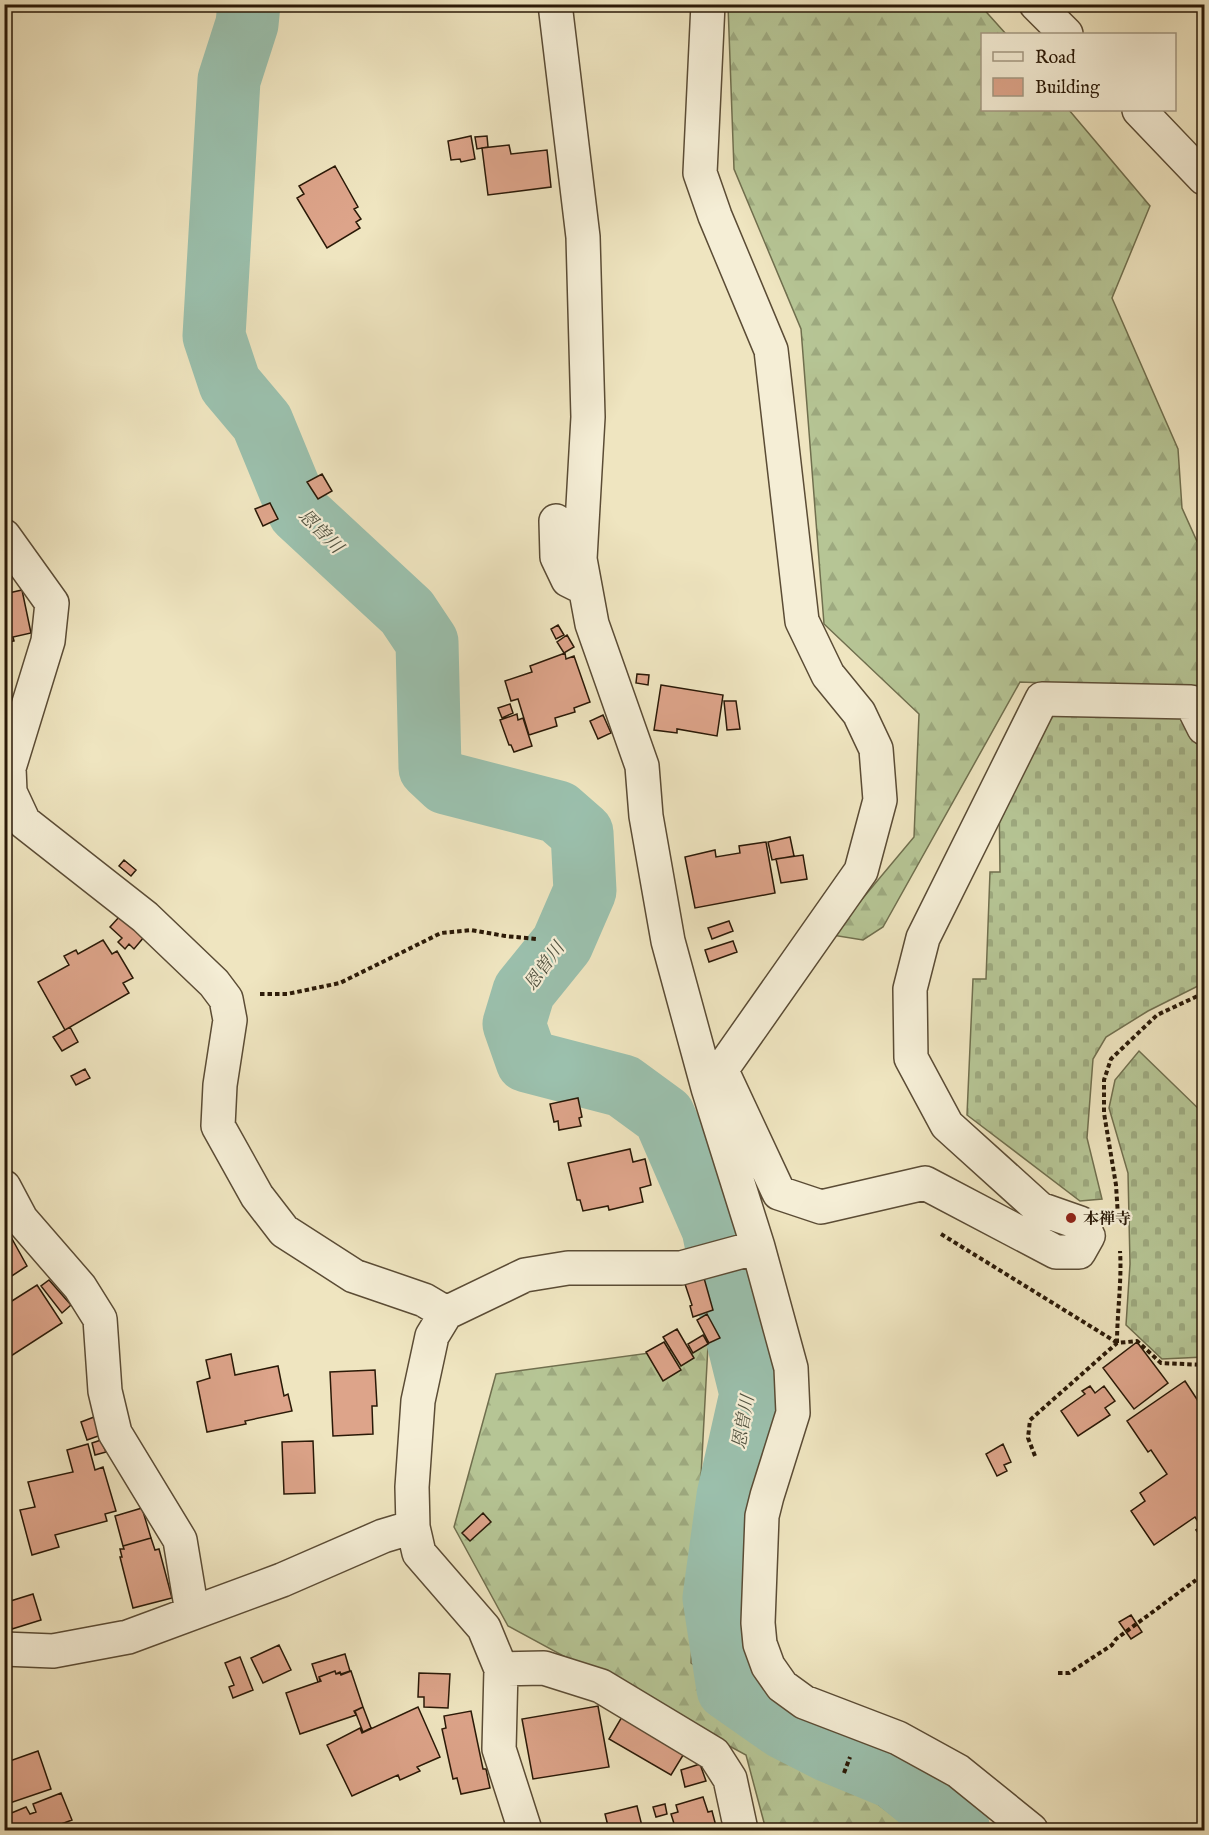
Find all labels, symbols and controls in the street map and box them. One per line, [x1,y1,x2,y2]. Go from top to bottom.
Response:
legend [981,33,1176,111]
text: Road [1035,47,1076,70]
text: Building [1035,77,1100,100]
water label: 恩曽川 [293,505,349,561]
water label: 恩曽川 [520,937,572,995]
place label: 本禅寺 [1083,1210,1131,1230]
marker: 本禅寺 [1064,1211,1078,1225]
water label: 恩曽川 [728,1392,761,1451]

